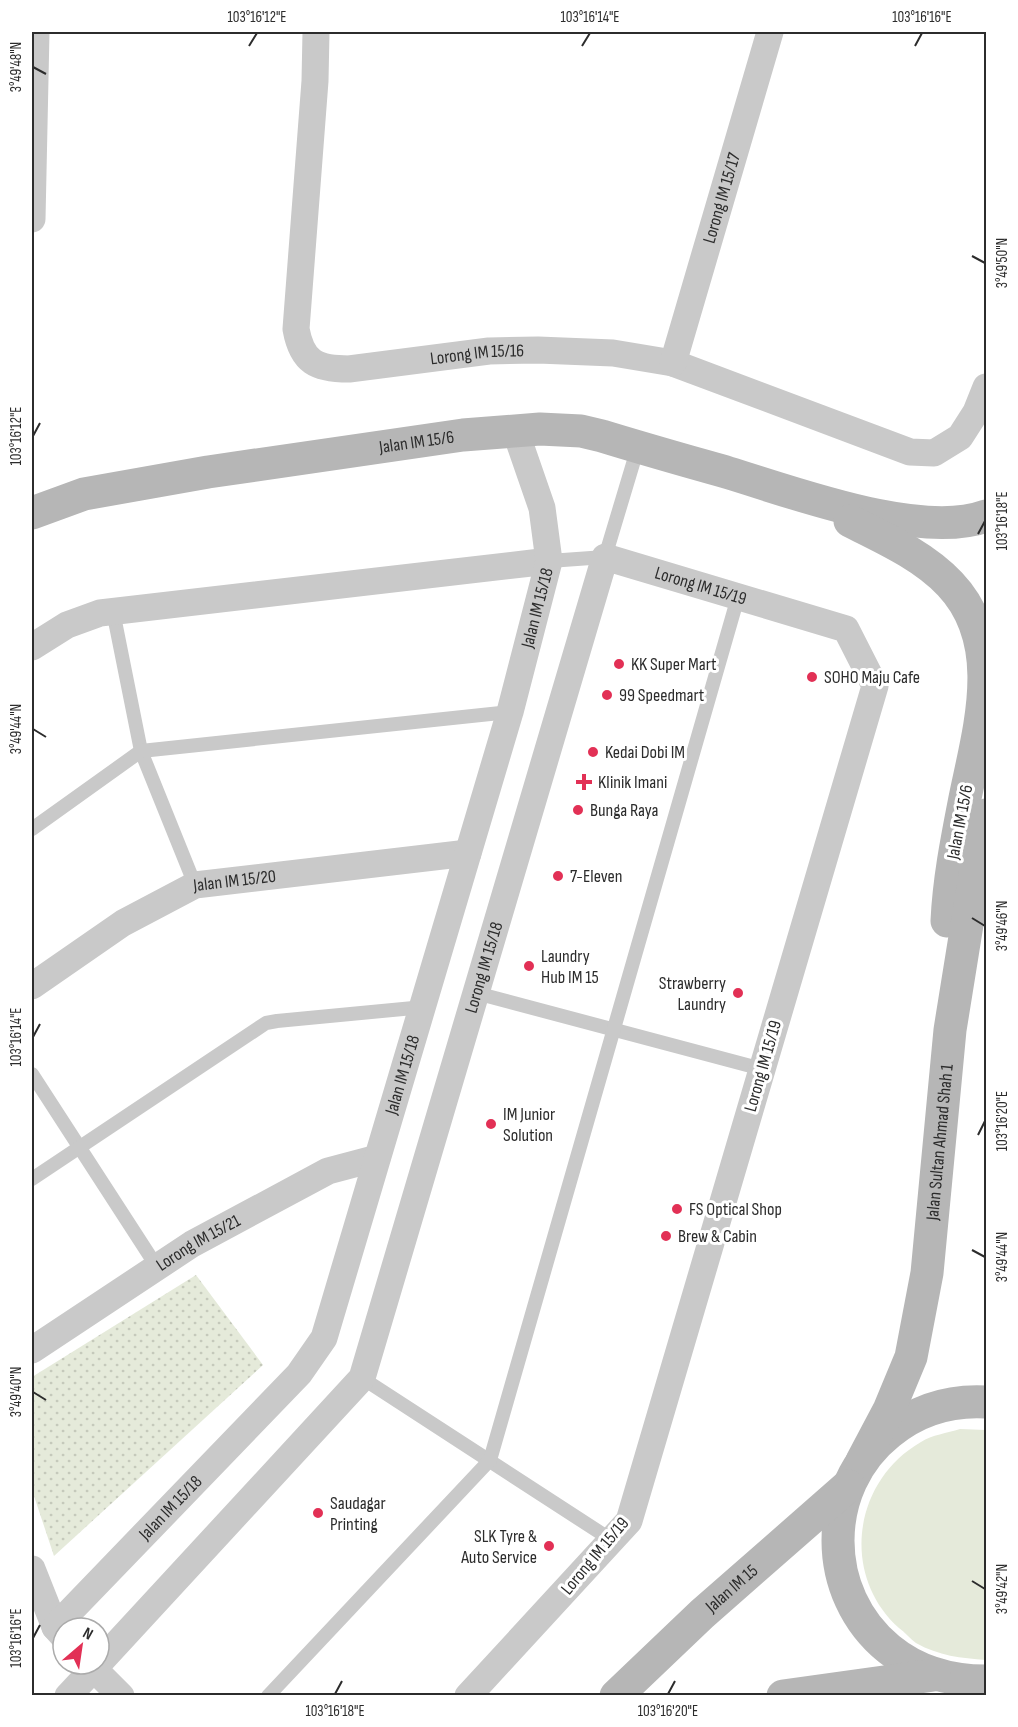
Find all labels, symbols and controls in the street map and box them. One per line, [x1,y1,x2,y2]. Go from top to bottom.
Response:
text: 103°16'12"E [227,8,287,27]
text: 103°16'14"E [561,8,619,27]
text: 103°16'16"E [892,8,952,27]
text: 3°49'48"N [7,42,26,92]
street label: Lorong IM 15/17 [698,149,745,246]
text: 3°49'50"N [993,238,1012,288]
street label: Lorong IM 15/16 [429,340,524,369]
text: 103°16'12"E [7,406,26,466]
street label: Jalan IM 15/6 [377,426,455,458]
text: 103°16'18"E [993,491,1012,551]
street label: Lorong IM 15/19 [653,562,749,609]
street label: Jalan IM 15/18 [516,565,557,651]
place label: KK Super Mart [631,654,717,675]
marker: KK Super Mart [612,657,626,671]
place label: SOHO Maju Cafe [824,667,920,688]
marker: SOHO Maju Cafe [805,670,819,684]
place label: 99 Speedmart [619,685,705,706]
marker: 99 Speedmart [600,688,614,702]
text: 3°49'44"N [7,704,26,754]
place label: Kedai Dobi IM [605,742,685,763]
marker: Kedai Dobi IM [586,745,600,759]
place label: Klinik Imani [598,772,667,793]
marker: Klinik Imani [575,773,593,791]
street label: Jalan IM 15/6 [942,783,978,862]
place label: Bunga Raya [590,800,659,821]
marker: Bunga Raya [571,803,585,817]
street label: Jalan IM 15/20 [191,865,277,896]
place label: 7-Eleven [570,866,623,887]
marker: 7-Eleven [551,869,565,883]
text: 3°49'46"N [993,901,1012,951]
street label: Lorong IM 15/18 [460,919,507,1016]
place label: Laundry Hub IM 15 [541,946,599,988]
marker: Laundry Hub IM 15 [522,959,536,973]
place label: Strawberry Laundry [659,973,726,1015]
marker: Strawberry Laundry [731,986,745,1000]
text: 103°16'14"E [7,1008,26,1066]
street label: Lorong IM 15/19 [740,1018,786,1114]
street label: Jalan IM 15/18 [380,1032,424,1118]
street label: Jalan Sultan Ahmad Shah 1 [921,1062,957,1222]
text: 103°16'20"E [993,1091,1012,1151]
place label: IM Junior Solution [503,1104,555,1146]
marker: IM Junior Solution [484,1117,498,1131]
place label: FS Optical Shop [689,1199,782,1220]
marker: FS Optical Shop [670,1202,684,1216]
street label: Lorong IM 15/21 [152,1209,244,1275]
place label: Brew & Cabin [678,1226,757,1247]
marker: Brew & Cabin [659,1229,673,1243]
text: 3°49'44"N [993,1232,1012,1282]
text: 3°49'40"N [7,1367,26,1417]
street label: Jalan IM 15/18 [134,1471,206,1545]
place label: Saudagar Printing [330,1493,386,1535]
marker: Saudagar Printing [311,1506,325,1520]
street label: Lorong IM 15/19 [557,1513,633,1599]
place label: SLK Tyre & Auto Service [460,1526,537,1568]
marker: SLK Tyre & Auto Service [542,1539,556,1553]
street label: Jalan IM 15 [700,1560,762,1617]
text: 3°49'42"N [993,1564,1012,1614]
text: 103°16'16"E [7,1608,26,1668]
north arrow [51,1616,111,1676]
text: N [79,1624,96,1645]
text: 103°16'18"E [305,1702,365,1721]
text: 103°16'20"E [638,1702,698,1721]

